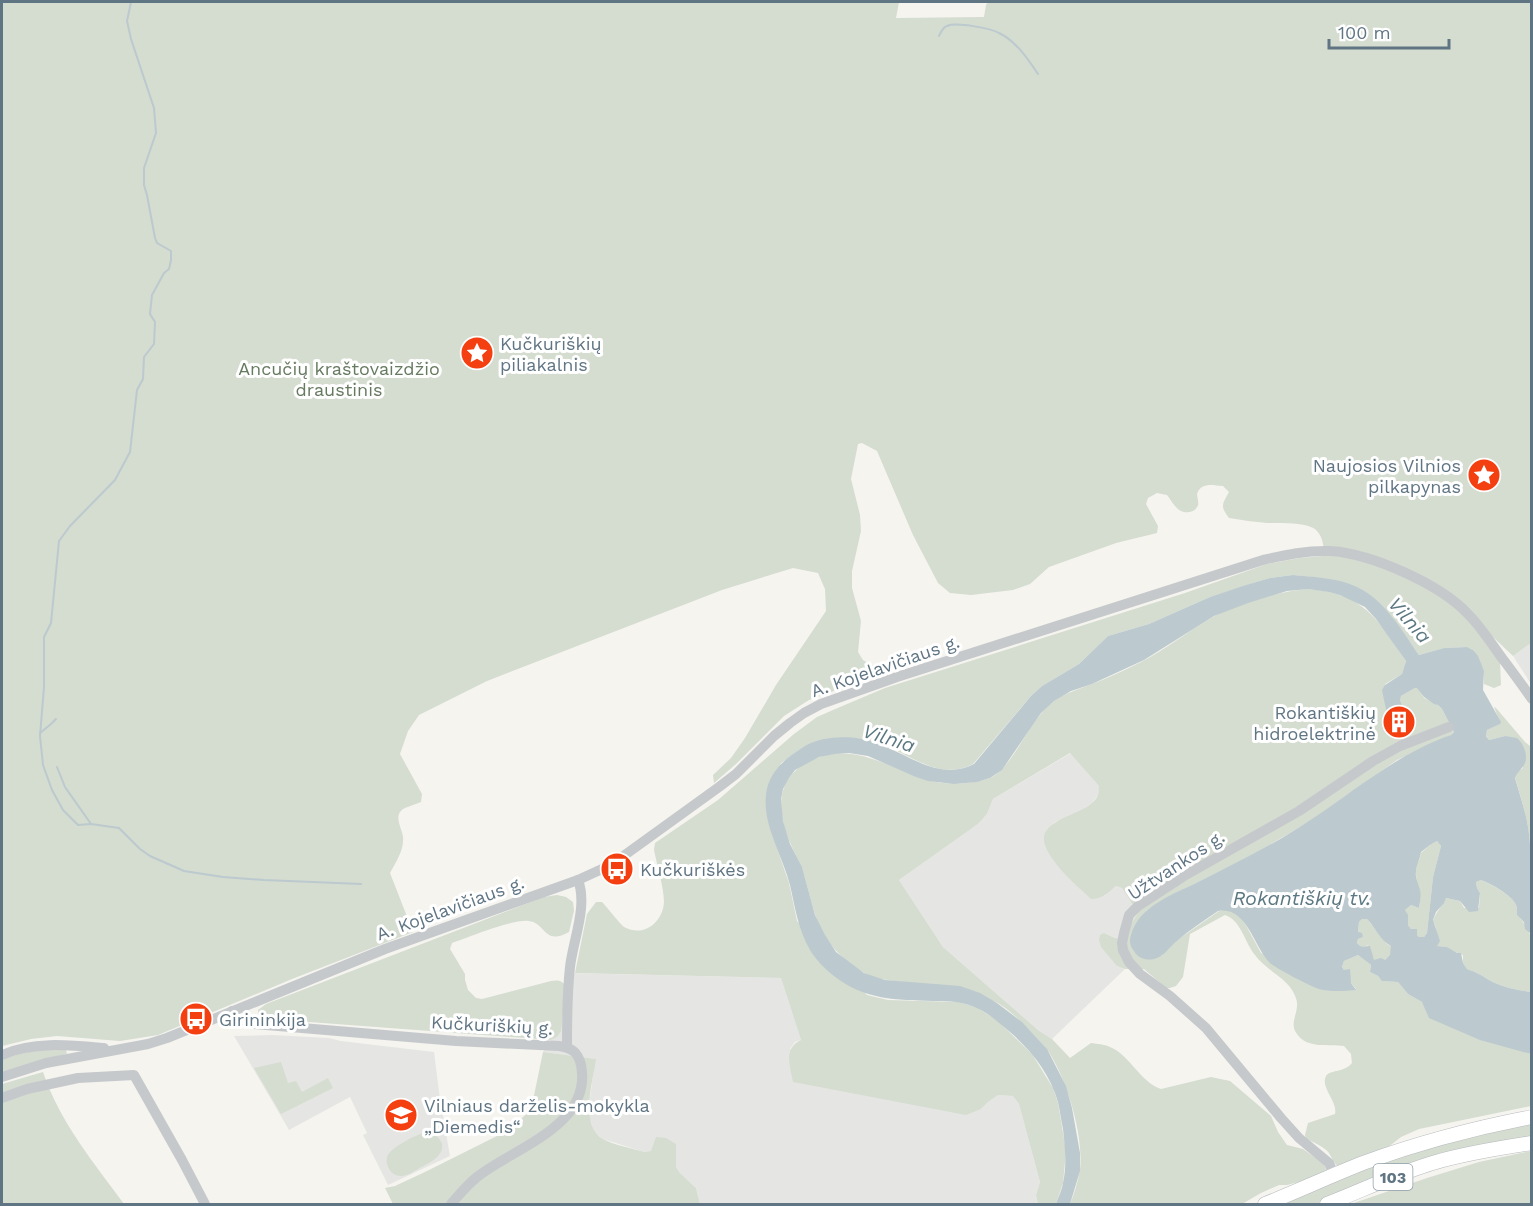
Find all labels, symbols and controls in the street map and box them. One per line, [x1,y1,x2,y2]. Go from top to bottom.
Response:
scale bar [1329,12,1449,50]
text: 100 m [1338,22,1391,43]
place label: Kučkuriškių piliakalnis [500,333,602,375]
place icon: Kučkuriškių piliakalnis [459,335,495,371]
park label: Ancučių kraštovaizdžio draustinis [238,358,440,400]
place label: Naujosios Vilnios pilkapynas [1313,455,1461,497]
place icon: Naujosios Vilnios pilkapynas [1466,457,1502,493]
water label: Vilnia [1383,592,1437,648]
street label: A. Kojelavičiaus g. [808,631,962,701]
place label: Rokantiškių hidroelektrinė [1253,702,1376,744]
building icon: Rokantiškių hidroelektrinė [1381,704,1417,740]
water label: Vilnia [860,718,918,758]
street label: Užtvankos g. [1124,826,1228,904]
bus stop icon: Kučkuriškės [599,851,635,887]
place label: Kučkuriškės [640,859,745,880]
street label: A. Kojelavičiaus g. [373,872,527,944]
water label: Rokantiškių tv. [1233,886,1371,910]
bus stop icon: Girininkija [178,1001,214,1037]
place label: Girininkija [219,1009,306,1030]
street label: Kučkuriškių g. [430,1011,554,1039]
place label: Vilniaus darželis-mokykla „Diemedis“ [424,1095,650,1137]
school or university icon: Vilniaus darželis-mokykla „Diemedis“ [383,1097,419,1133]
road number: 103 [1374,1164,1412,1190]

